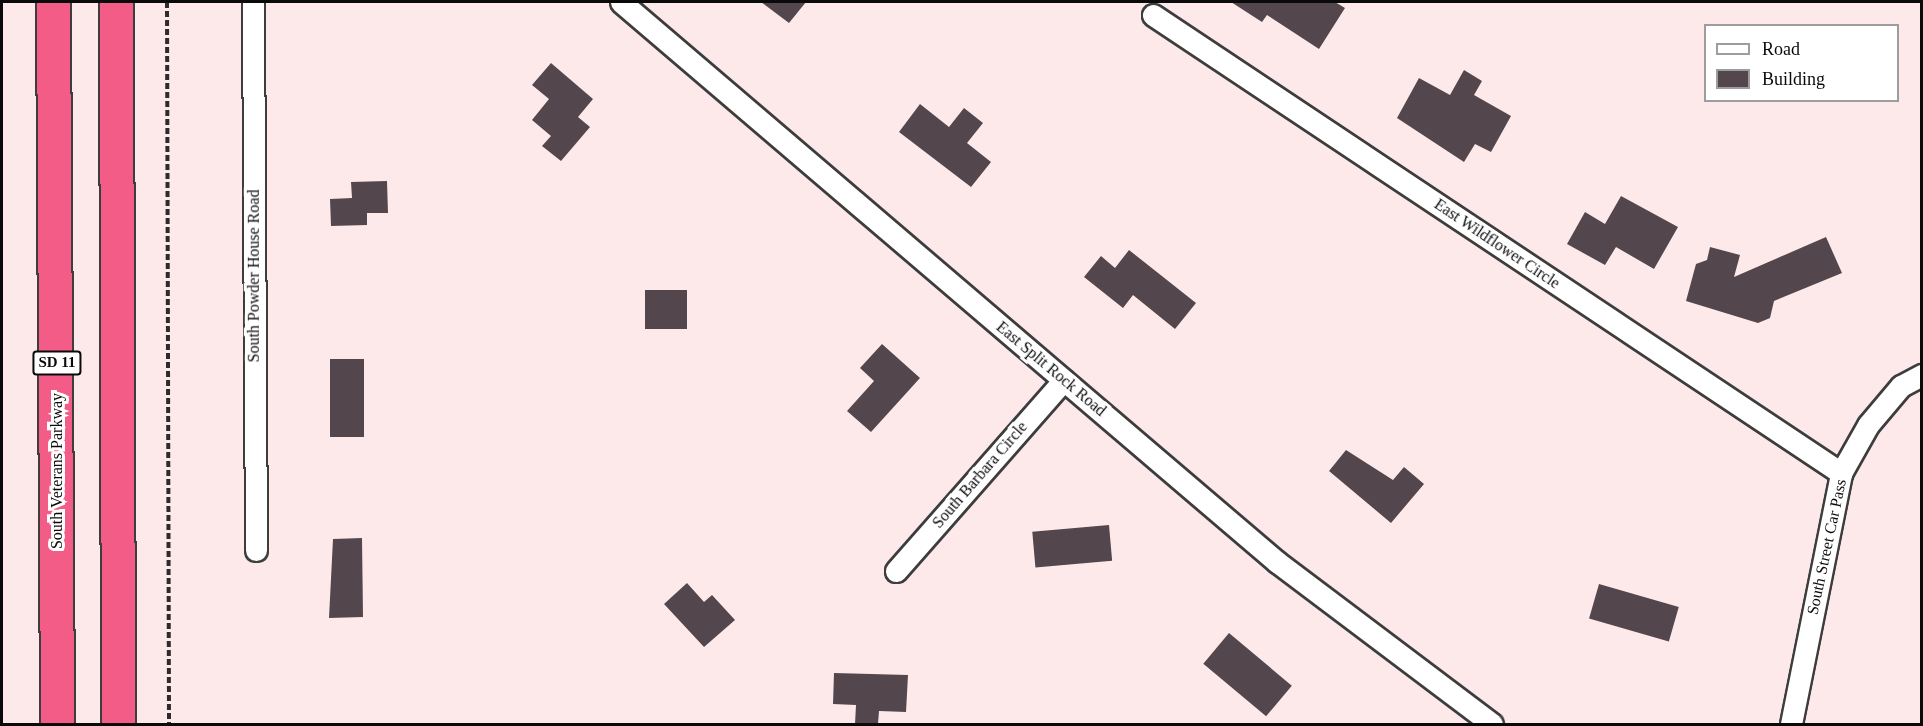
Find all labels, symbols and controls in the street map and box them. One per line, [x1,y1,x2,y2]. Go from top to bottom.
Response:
legend [1704,24,1899,102]
text: Road [1762,39,1800,59]
text: Building [1762,69,1825,89]
street label: South Powder House Road [244,190,264,362]
street label: East Wildflower Circle [1430,195,1564,293]
street label: East Split Rock Road [992,318,1110,420]
road number: SD 11 [32,351,82,375]
street label: South Veterans Parkway [47,393,67,549]
street label: South Barbara Circle [928,418,1032,532]
street label: South Street Car Pass [1803,477,1851,617]

